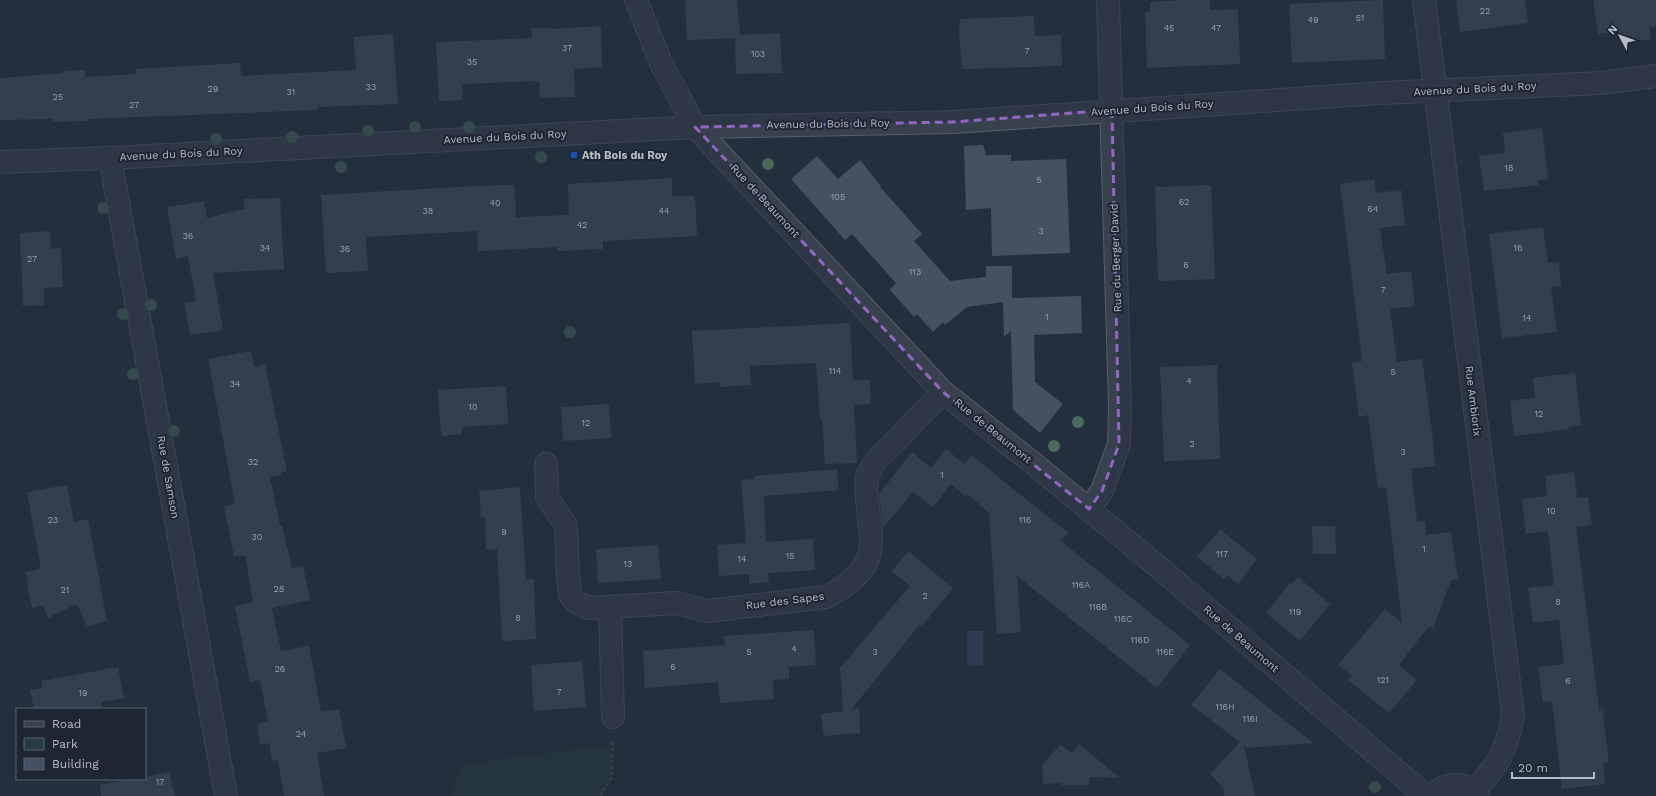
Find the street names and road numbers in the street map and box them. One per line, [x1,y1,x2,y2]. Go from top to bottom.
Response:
street label: Avenue du Bois du Roy [1413,79,1537,99]
street label: Avenue du Bois du Roy [1090,97,1214,119]
street label: Avenue du Bois du Roy [766,116,890,132]
street label: Avenue du Bois du Roy [443,127,567,147]
street label: Avenue du Bois du Roy [119,144,243,164]
street label: Rue de Beaumont [727,161,803,241]
street label: Rue du Berger David [1108,203,1124,313]
street label: Rue Ambiorix [1462,365,1484,437]
street label: Rue de Beaumont [952,396,1035,467]
street label: Rue de Samson [154,435,182,519]
street label: Rue des Sapes [745,590,825,612]
street label: Rue de Beaumont [1200,603,1282,676]

